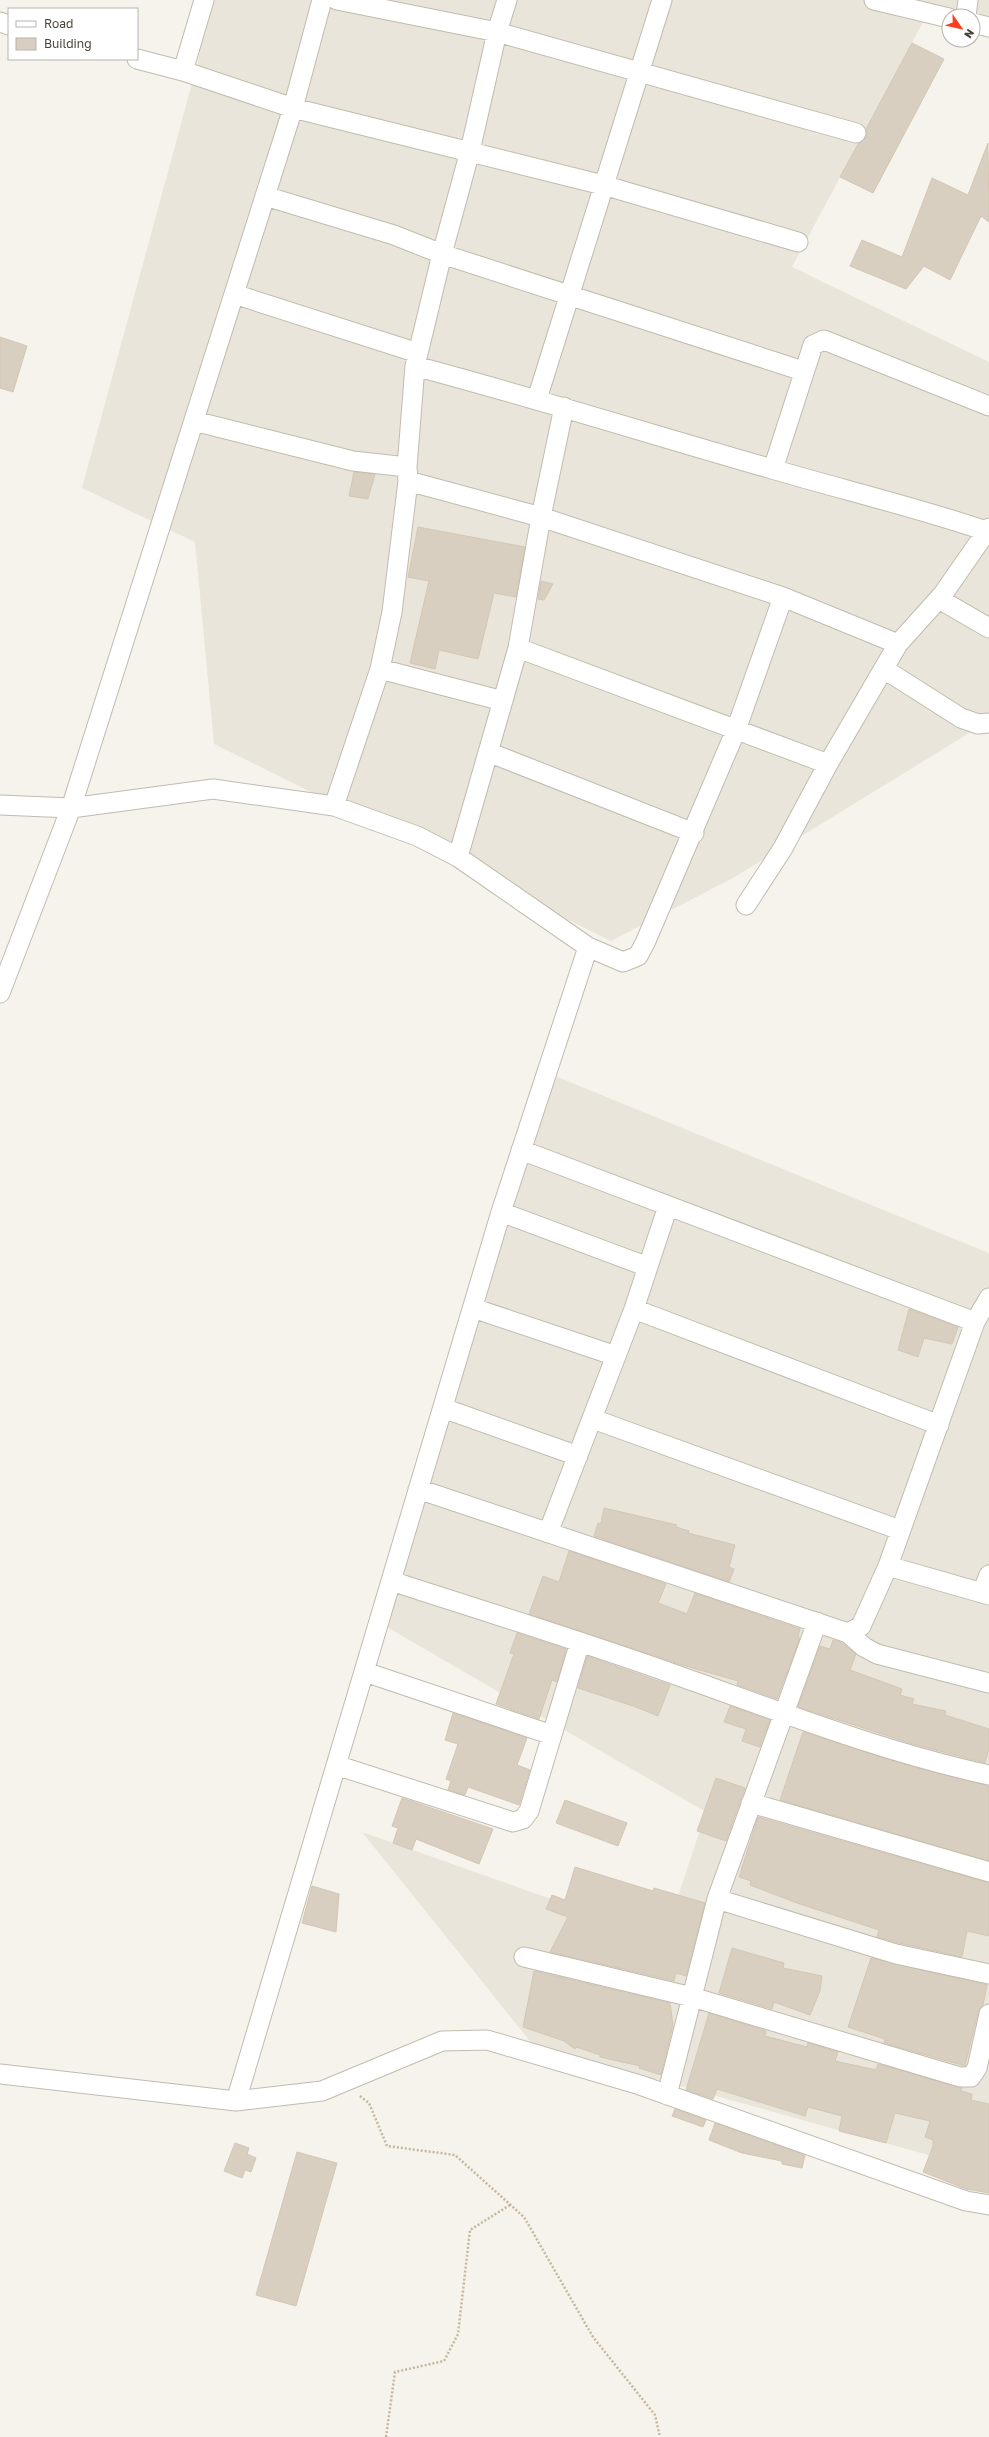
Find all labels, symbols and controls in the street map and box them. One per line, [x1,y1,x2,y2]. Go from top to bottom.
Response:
legend [8,8,138,60]
north arrow [941,8,981,48]
text: Road [44,16,73,31]
text: N [962,27,977,41]
text: Building [44,36,92,51]

